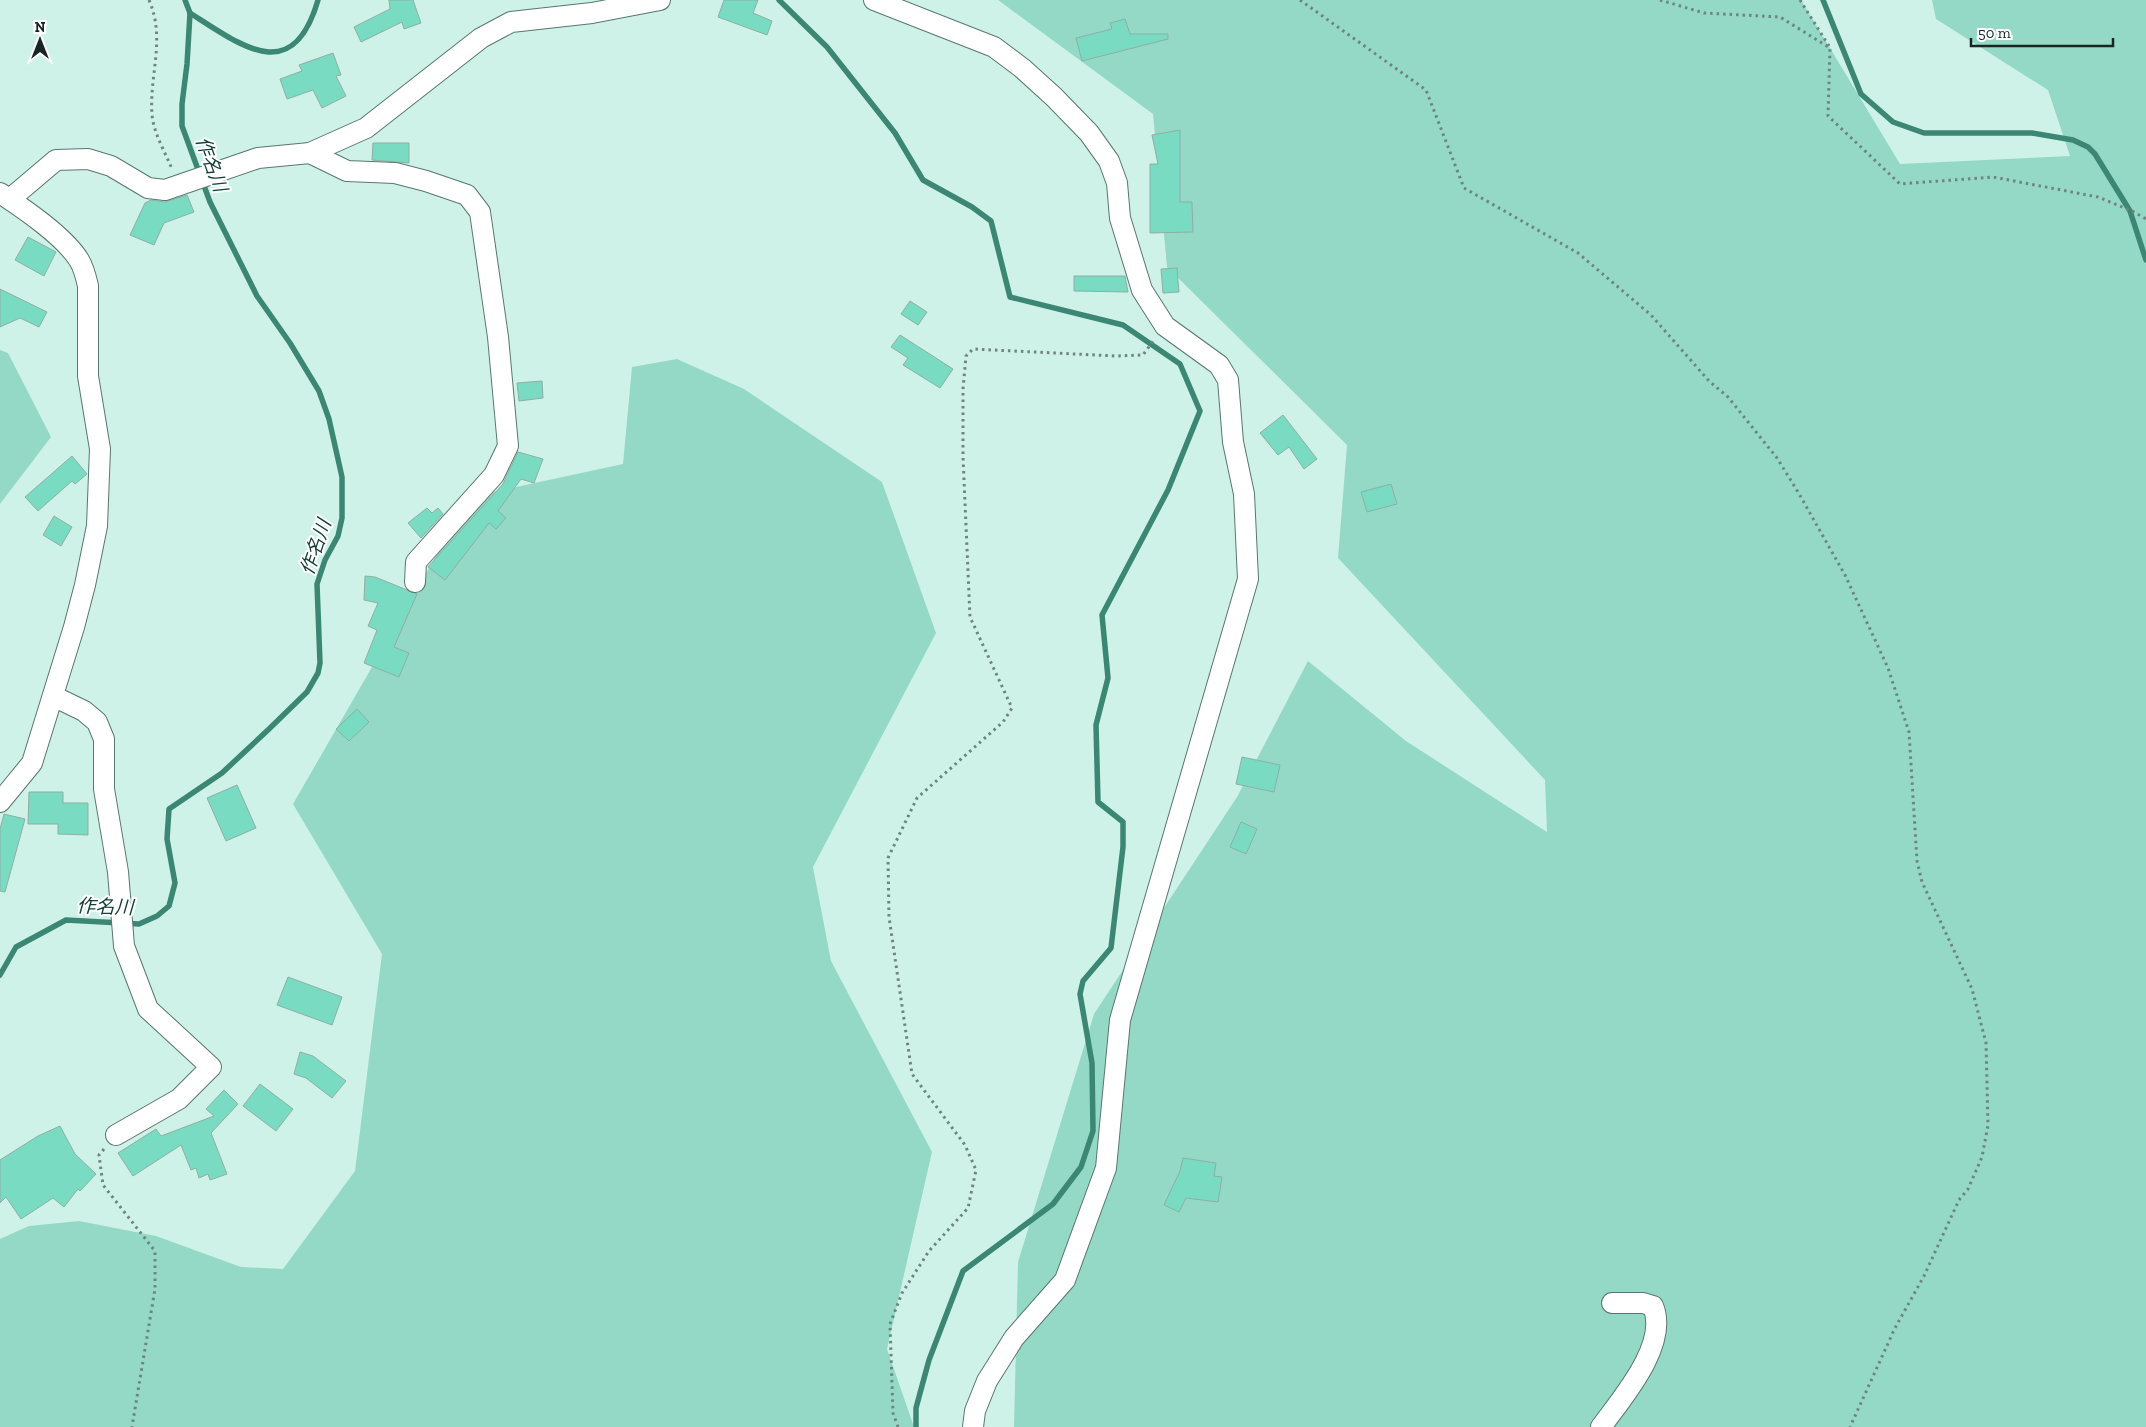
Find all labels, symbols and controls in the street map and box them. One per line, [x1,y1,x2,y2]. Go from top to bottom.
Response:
north arrow [15,15,65,65]
scale bar [1971,15,2114,47]
text: N [35,19,46,36]
text: 50 m [1978,24,2011,42]
water label: 作名川 [191,133,233,197]
water label: 作名川 [295,515,336,578]
water label: 作名川 [76,894,136,919]

